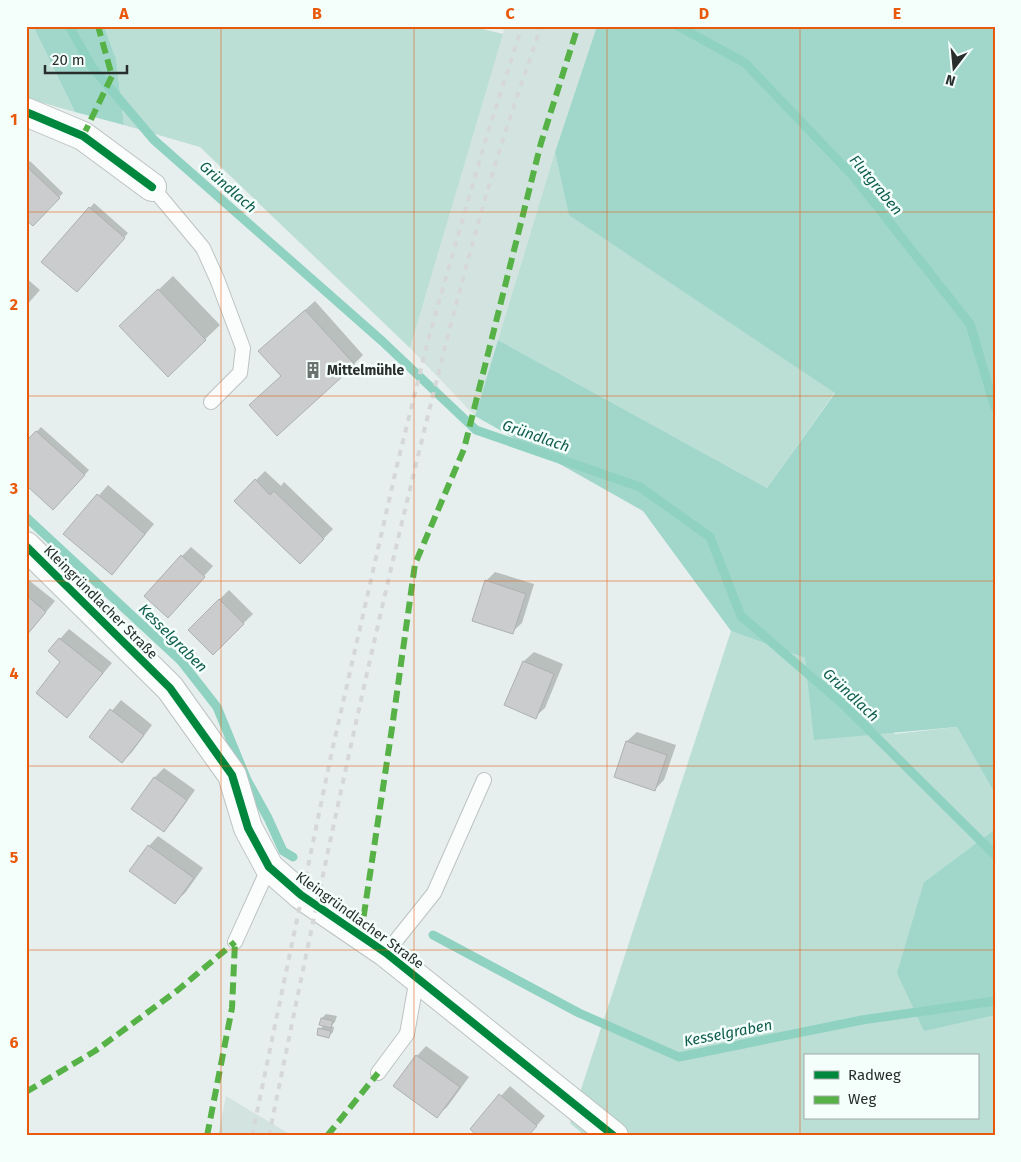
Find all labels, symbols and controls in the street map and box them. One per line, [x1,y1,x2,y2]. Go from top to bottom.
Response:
text: A [118,4,129,23]
text: B [312,4,322,23]
text: C [505,4,515,23]
text: D [699,4,709,23]
text: E [893,4,901,23]
scale bar [45,42,128,74]
north arrow [928,42,978,92]
text: 20 m [52,51,85,69]
text: N [944,71,957,89]
text: 1 [10,110,18,129]
water label: Flutgraben [846,151,906,219]
water label: Gründlach [196,157,260,217]
text: 2 [10,295,18,314]
building icon: Mittelmühle [303,360,323,380]
place label: Mittelmühle [327,362,404,379]
water label: Gründlach [500,416,572,456]
text: 3 [9,479,18,498]
street label: Kleingründlacher Straße [40,542,161,663]
water label: Kesselgraben [135,600,211,676]
text: 4 [9,664,19,683]
water label: Gründlach [819,665,883,725]
text: 5 [10,848,19,867]
street label: Kleingründlacher Straße [292,868,427,973]
water label: Kesselgraben [682,1016,774,1050]
text: 6 [9,1033,19,1052]
legend [804,1054,978,1120]
text: Radweg [848,1066,901,1084]
text: Weg [848,1090,876,1108]

